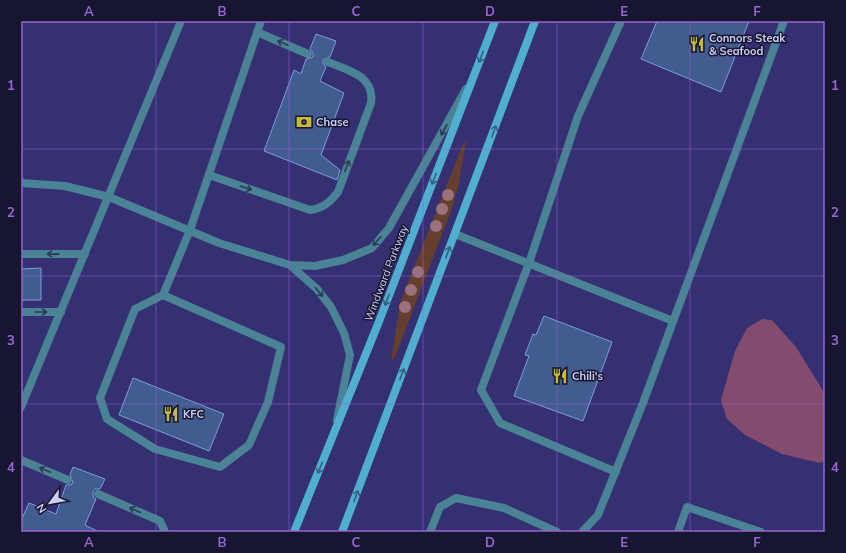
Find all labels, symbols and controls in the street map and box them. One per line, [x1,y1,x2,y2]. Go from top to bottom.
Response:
text: A [84,3,94,19]
text: B [218,3,227,19]
text: C [352,3,361,19]
text: D [485,3,495,19]
text: E [620,3,628,19]
text: F [753,3,761,19]
place label: Connors Steak & Seafood [709,31,786,58]
restaurant icon: Connors Steak & Seafood [688,35,706,53]
one-way arrow [277,39,289,46]
one-way arrow [477,51,485,63]
text: 1 [7,77,15,93]
text: 1 [831,77,839,93]
bank icon: Chase [295,113,313,131]
place label: Chase [316,115,349,129]
one-way arrow [439,123,447,135]
one-way arrow [490,125,498,137]
one-way arrow [344,161,352,173]
one-way arrow [430,172,438,184]
one-way arrow [239,185,251,193]
text: 2 [7,204,15,220]
text: 2 [831,204,839,220]
street label: Windward Parkway [361,223,411,323]
one-way arrow [373,236,382,246]
one-way arrow [445,247,453,259]
one-way arrow [47,250,60,258]
one-way arrow [314,286,323,297]
one-way arrow [383,293,391,305]
one-way arrow [34,308,47,316]
text: 3 [7,332,15,348]
text: 3 [831,332,839,348]
restaurant icon: Chili's [551,367,569,385]
one-way arrow [399,368,407,380]
place label: Chili's [572,369,603,383]
restaurant icon: KFC [162,405,180,423]
place label: KFC [183,407,204,421]
text: 4 [7,459,15,475]
text: 4 [831,459,839,475]
one-way arrow [316,462,323,474]
one-way arrow [39,466,51,474]
north arrow [30,483,70,523]
one-way arrow [353,490,361,502]
text: N [33,501,50,516]
one-way arrow [130,506,142,513]
text: A [84,534,94,550]
text: B [218,534,227,550]
text: C [352,534,361,550]
text: D [485,534,495,550]
text: E [620,534,628,550]
text: F [753,534,761,550]

